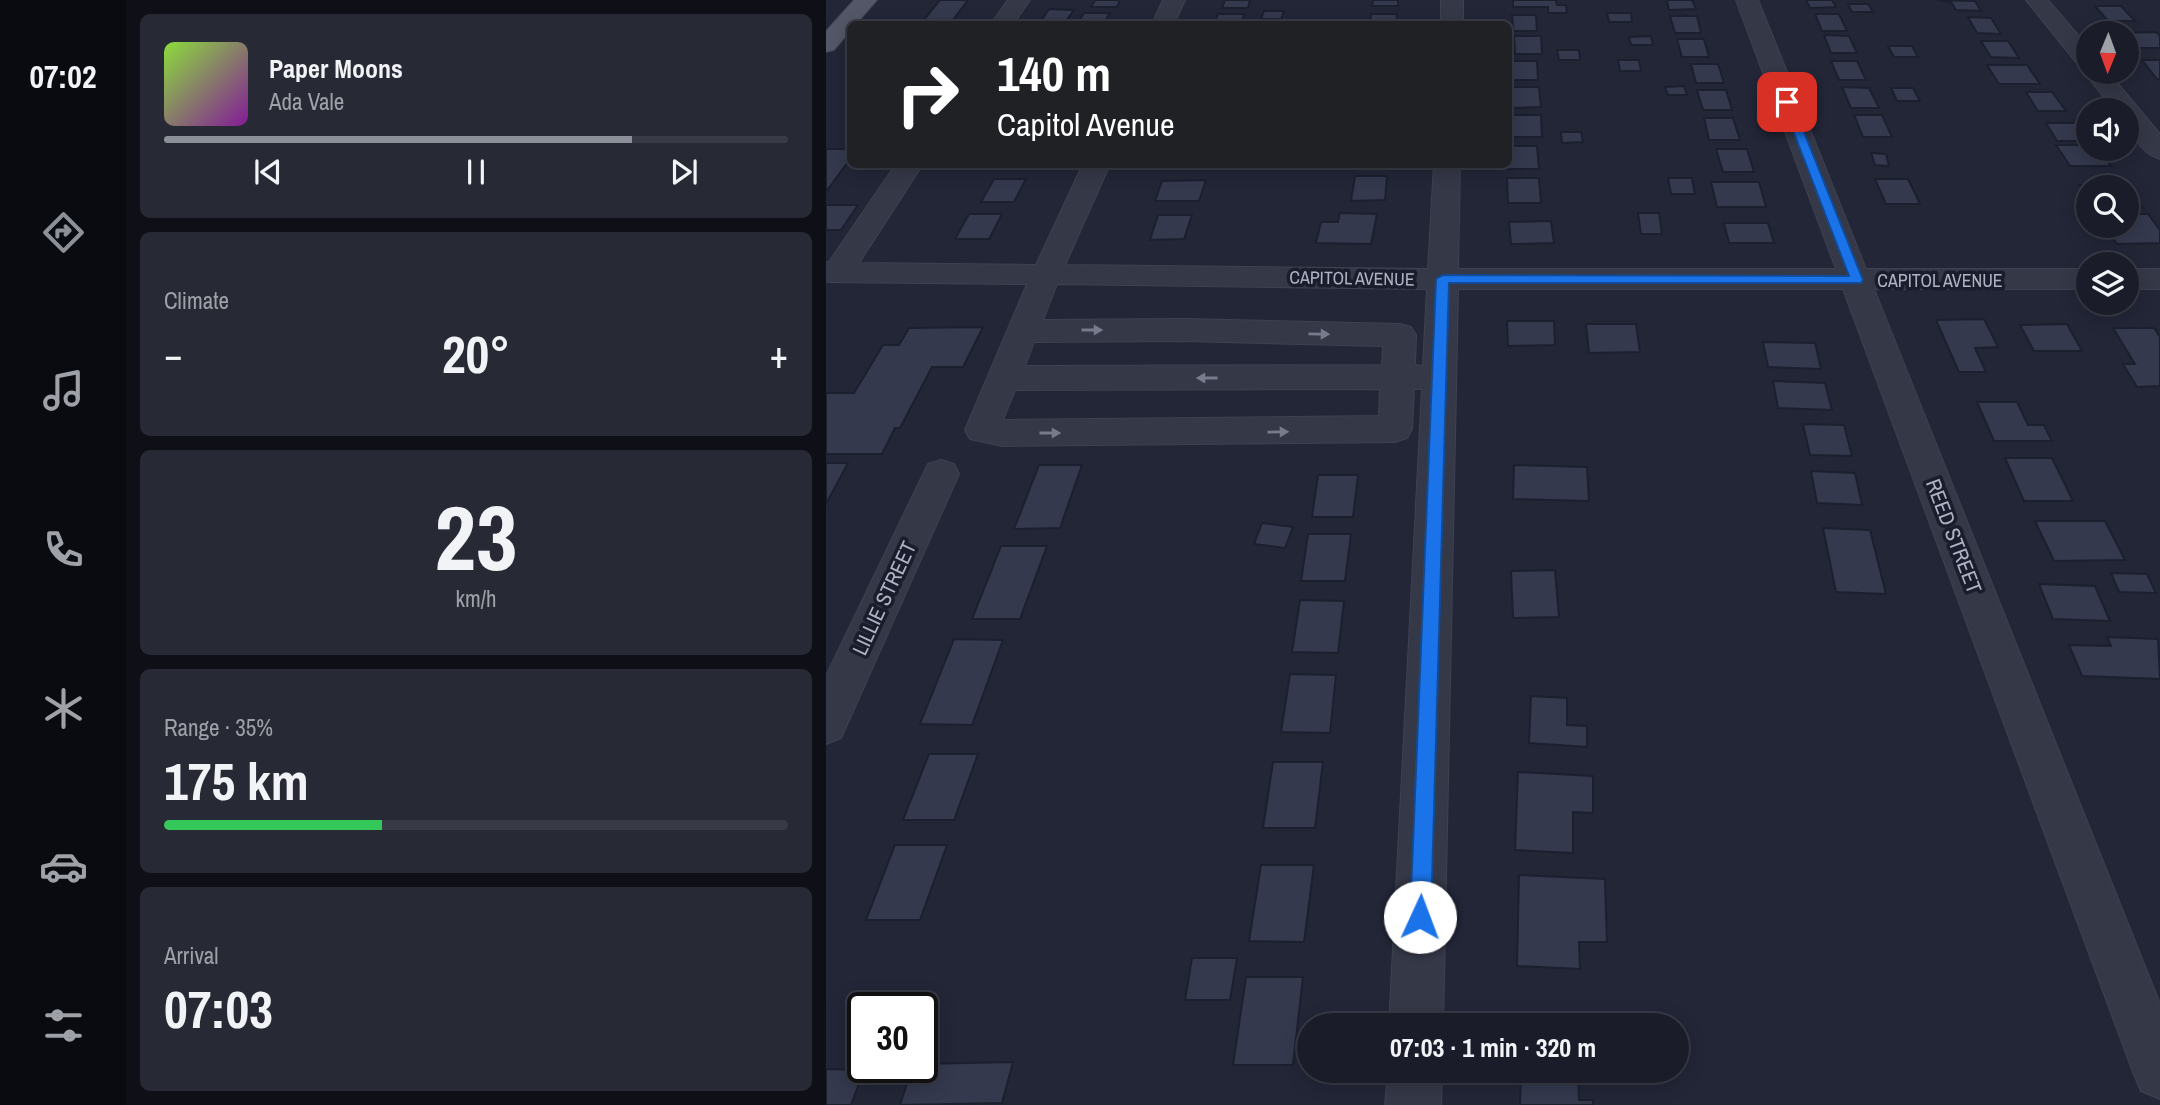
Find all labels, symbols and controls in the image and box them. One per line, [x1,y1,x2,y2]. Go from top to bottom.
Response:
north arrow [2076,21,2138,84]
map controls [2076,21,2139,315]
text: 140 m [997,40,1111,106]
icon: right [882,49,973,140]
text: Paper Moons [269,51,403,86]
text: 07:02 [29,55,97,98]
pin [1757,72,1817,132]
icon: arrive [1768,83,1806,121]
text: Ada Vale [269,86,344,117]
button: sound [2076,98,2139,161]
text: Capitol Avenue [997,103,1175,146]
icon: previous [249,153,287,191]
icon: pause [457,153,495,191]
icon: next [665,153,703,191]
button: search [2076,175,2139,238]
icon: directions [39,208,88,257]
button: layers [2076,252,2139,315]
street label: CAPITOL AVENUE [1289,264,1415,292]
street label: CAPITOL AVENUE [1877,268,2003,293]
text: Climate [164,285,229,316]
text: 20° [442,319,510,389]
one-way arrow [1081,325,1103,336]
one-way arrow [1308,328,1330,340]
text: − [164,329,182,380]
text: + [770,329,788,380]
icon: music [39,366,88,415]
one-way arrow [1195,372,1217,384]
one-way arrow [1267,426,1289,437]
one-way arrow [1039,427,1061,439]
street label: REED STREET [1919,475,1989,598]
text: 23 [435,476,518,598]
icon: phone [39,525,88,574]
street label: LILLIE STREET [845,536,923,660]
text: km/h [456,583,496,614]
icon: climate [39,684,88,733]
text: Range · 35% [164,712,273,743]
text: 175 km [164,746,309,816]
icon: car [39,842,88,891]
position arrow [1383,880,1457,954]
text: Arrival [164,940,219,971]
text: 07:03 [164,974,273,1044]
speed limit sign: 30 [847,992,938,1083]
icon: filters [39,1001,88,1050]
text: 07:03 · 1 min · 320 m [1390,1030,1596,1065]

